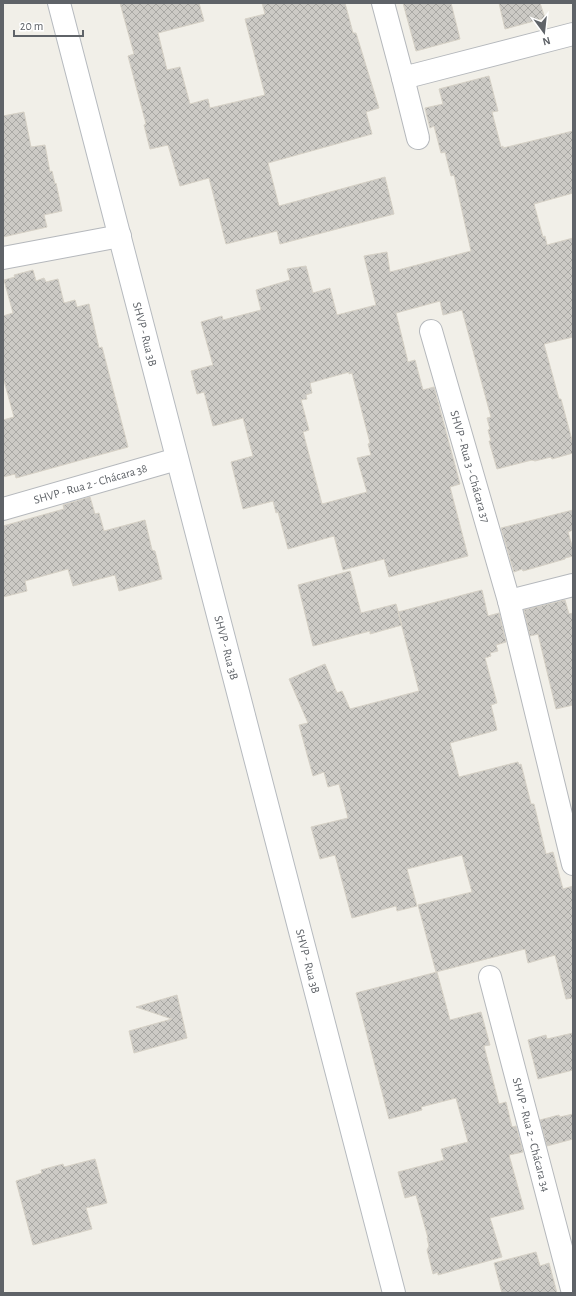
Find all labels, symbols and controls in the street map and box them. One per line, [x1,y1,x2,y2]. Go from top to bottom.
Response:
scale bar [14,12,83,38]
north arrow [524,12,564,52]
text: 20 m [20,20,43,32]
text: N [541,35,552,47]
street label: SHVP - Rua 3B [131,301,159,367]
street label: SHVP - Rua 3 - Chácara 37 [448,409,492,524]
street label: SHVP - Rua 2 - Chácara 38 [32,462,149,506]
street label: SHVP - Rua 3B [212,614,240,681]
street label: SHVP - Rua 3B [294,928,322,995]
street label: SHVP - Rua 2 - Chácara 34 [511,1076,552,1193]

